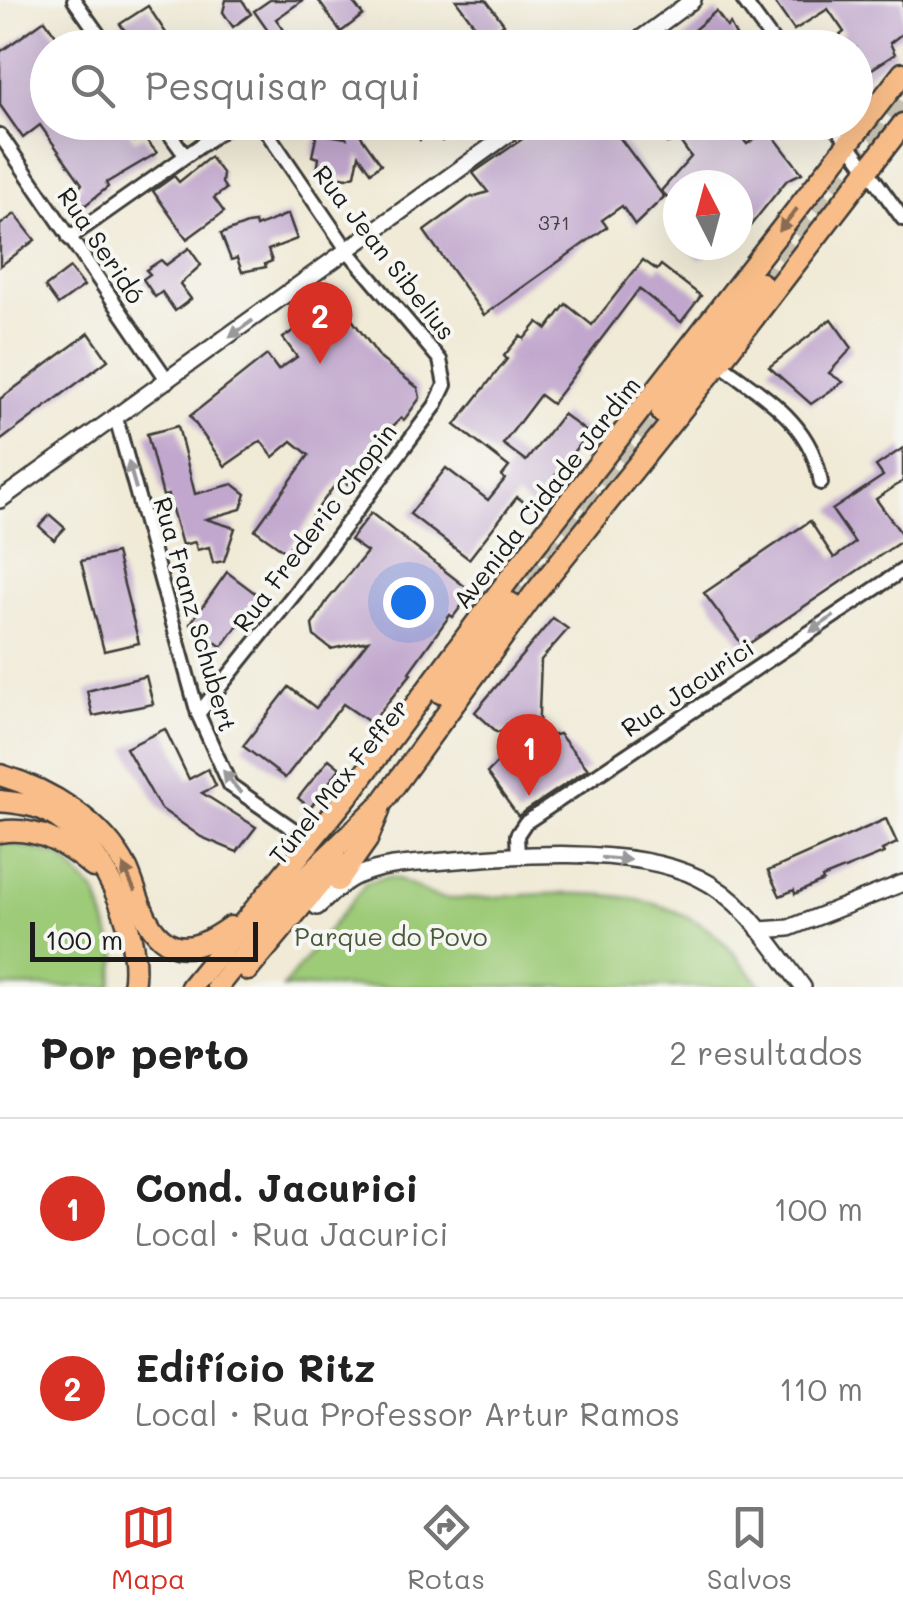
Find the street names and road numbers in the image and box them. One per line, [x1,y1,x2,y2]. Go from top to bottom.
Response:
street label: Rua Jean Sibelius [307,158,463,346]
street label: Rua Seridó [51,181,153,309]
street label: Avenida Cidade Jardim [445,369,647,615]
street label: Rua Frederic Chopin [225,416,403,638]
street label: Rua Franz Schubert [147,493,245,735]
street label: Rua Jacurici [614,631,760,743]
street label: Túnel Max Feffer [261,692,415,870]

